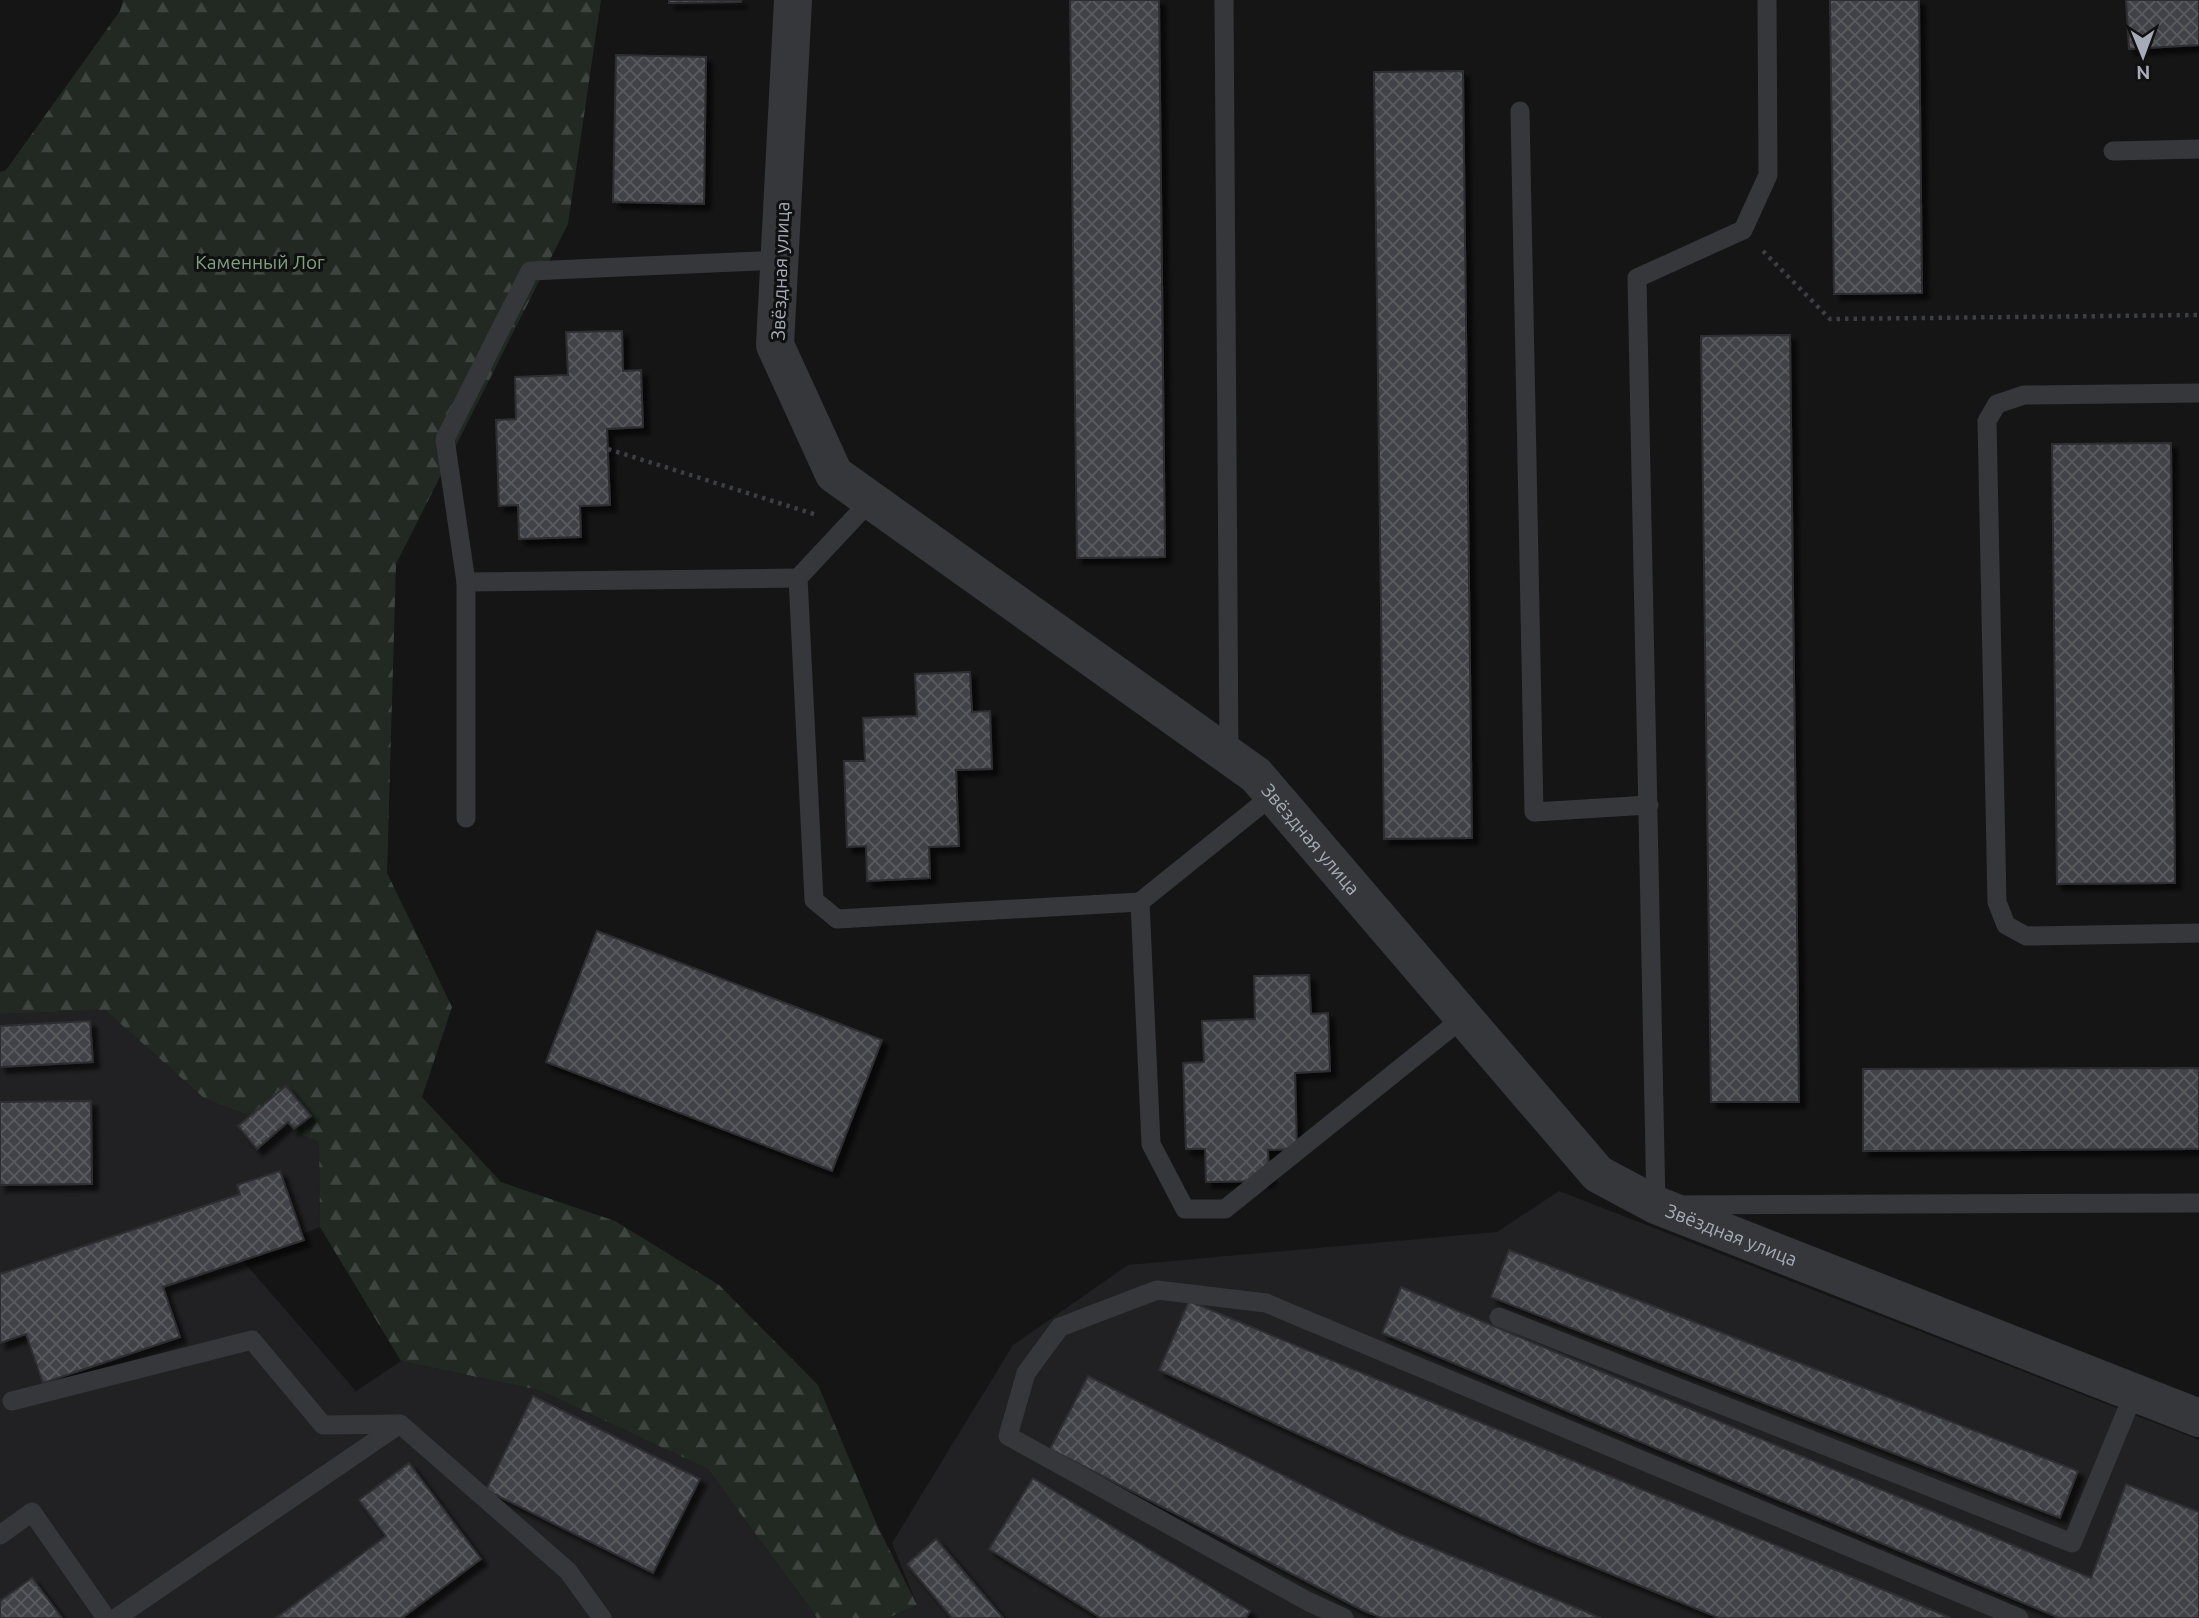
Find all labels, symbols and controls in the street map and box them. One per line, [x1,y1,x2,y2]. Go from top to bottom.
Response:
north arrow [2108,21,2178,91]
text: N [2136,62,2151,84]
street label: Звёздная улица [767,201,793,341]
park label: Каменный Лог [195,251,325,273]
street label: Звёздная улица [1257,779,1365,899]
street label: Звёздная улица [1663,1199,1800,1270]

